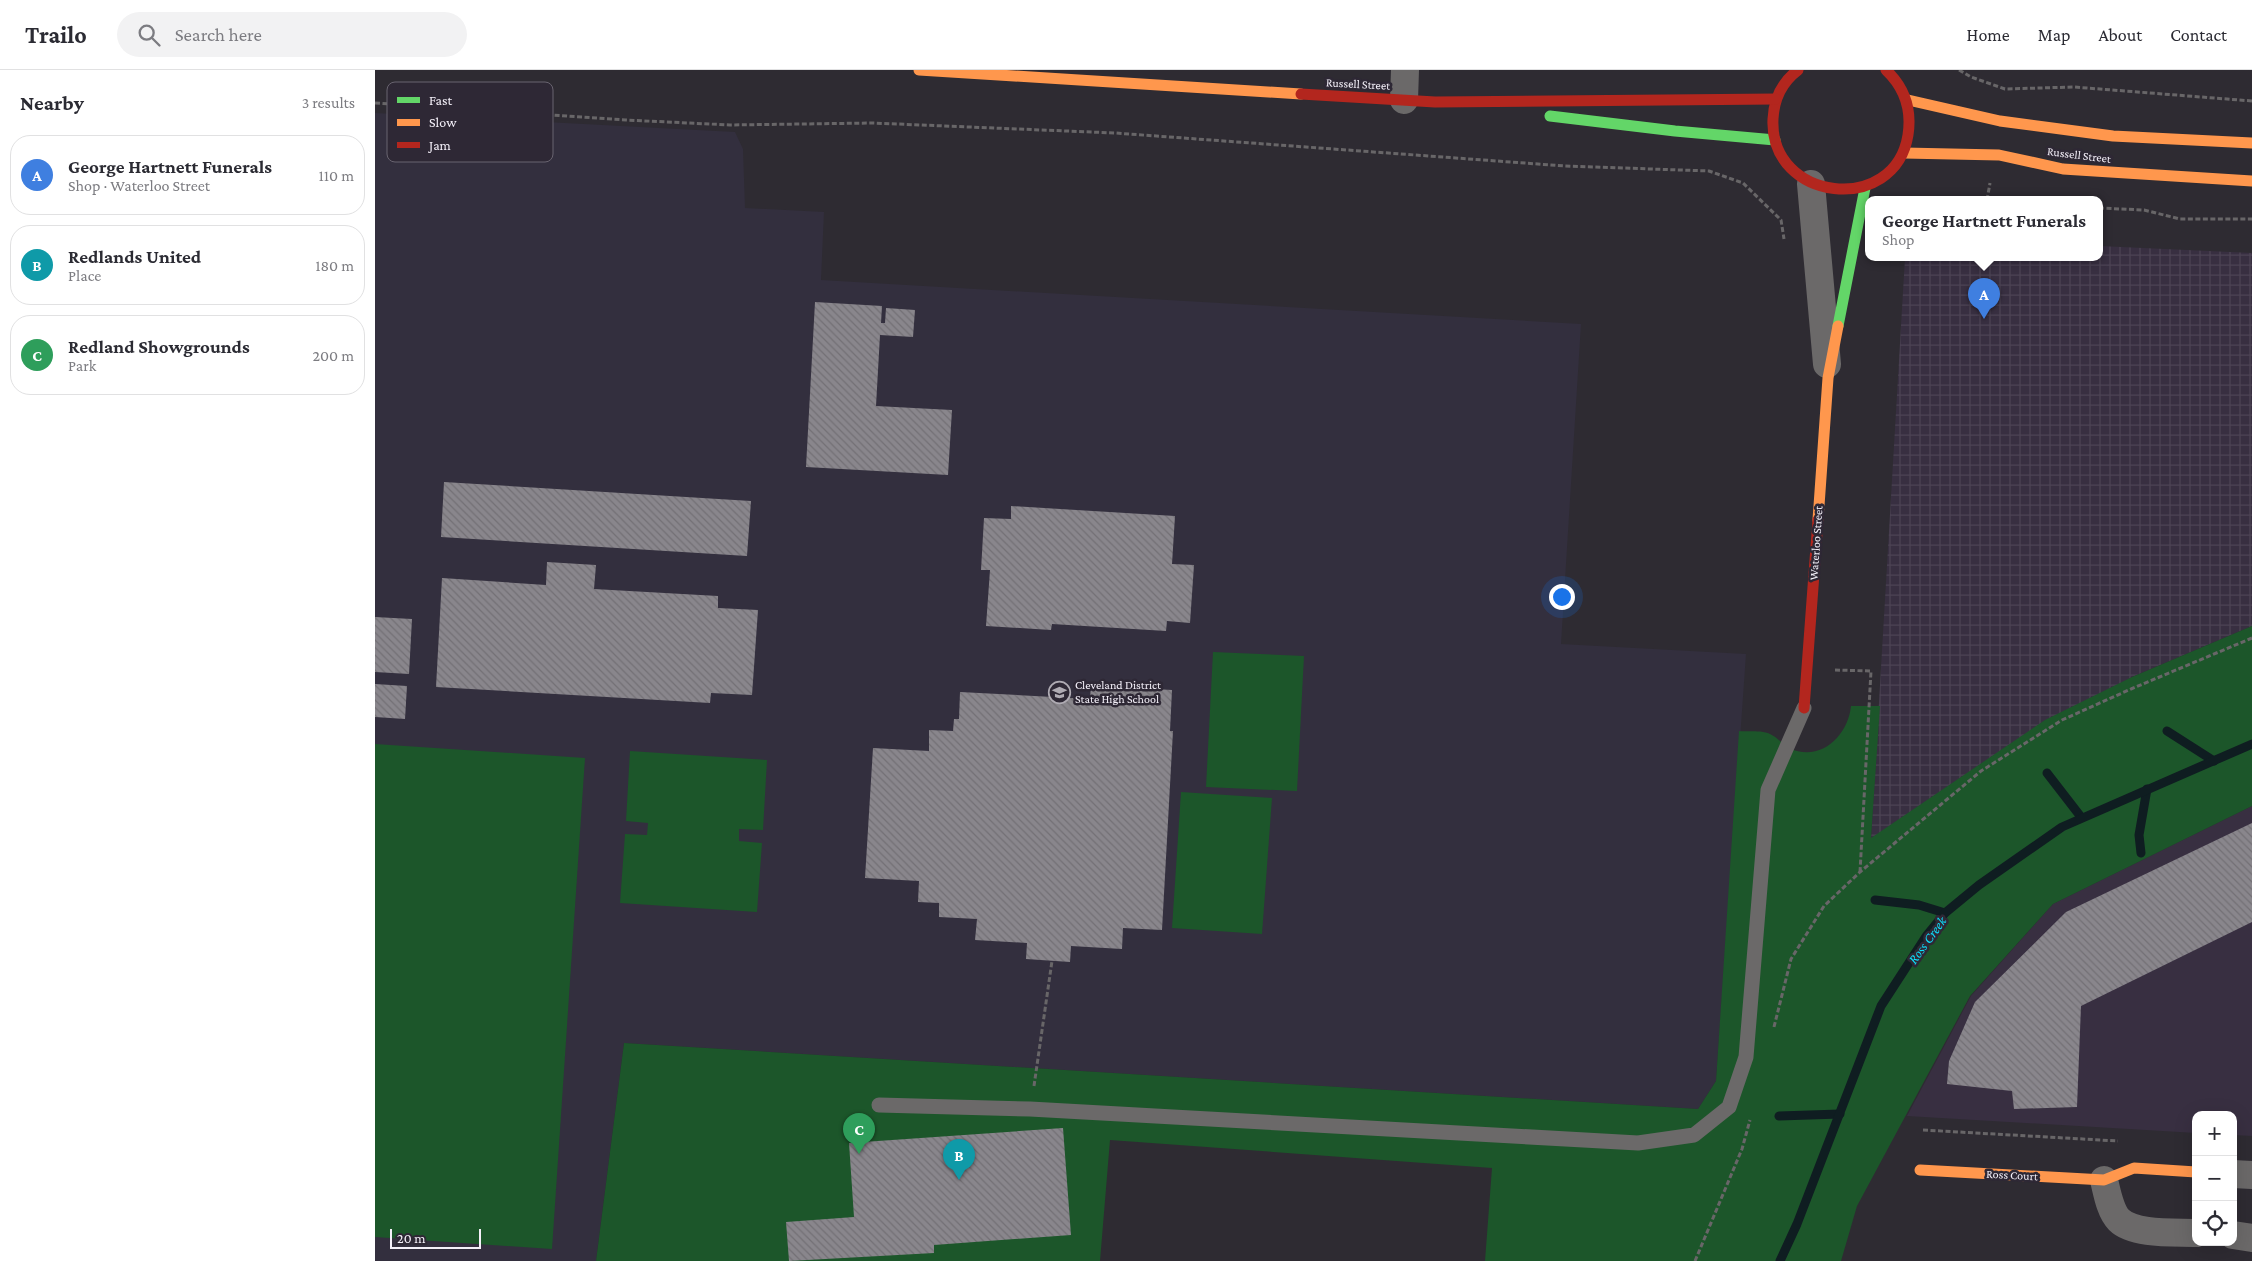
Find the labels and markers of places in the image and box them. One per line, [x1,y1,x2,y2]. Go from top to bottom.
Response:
pin: A [1968,278,2000,319]
place label: Cleveland District State High School [1075,678,1162,706]
school or university icon: Cleveland District State High School [1047,680,1071,704]
pin: C [843,1113,875,1154]
pin: B [943,1139,975,1180]

